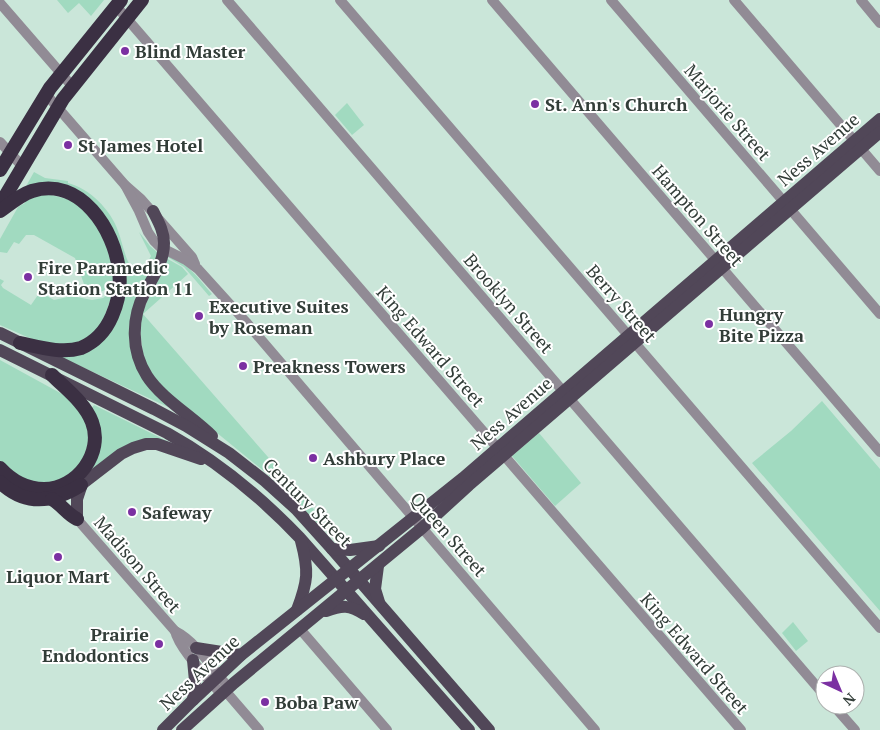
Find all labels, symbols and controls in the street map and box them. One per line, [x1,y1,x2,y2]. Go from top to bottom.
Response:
place label: Blind Master [135,39,246,63]
marker: Blind Master [119,45,131,57]
street label: Marjorie Street [679,59,777,166]
place label: St. Ann's Church [545,92,688,116]
marker: St. Ann's Church [529,98,541,110]
street label: Ness Avenue [772,107,864,191]
place label: St James Hotel [78,133,203,157]
marker: St James Hotel [62,139,74,151]
street label: Hampton Street [647,159,749,271]
street label: Brooklyn Street [459,248,559,358]
place label: Fire Paramedic Station Station 11 [38,255,193,300]
street label: Berry Street [582,259,663,347]
marker: Fire Paramedic Station Station 11 [22,271,34,283]
street label: King Edward Street [372,280,491,412]
place label: Executive Suites by Roseman [208,294,349,339]
place label: Hungry Bite Pizza [719,302,804,347]
marker: Executive Suites by Roseman [193,310,205,322]
marker: Hungry Bite Pizza [703,318,715,330]
place label: Preakness Towers [253,354,406,378]
marker: Preakness Towers [237,360,249,372]
street label: Ness Avenue [465,371,557,455]
place label: Ashbury Place [323,446,446,470]
street label: Century Street [258,452,358,552]
marker: Ashbury Place [307,452,319,464]
street label: Queen Street [406,487,493,582]
place label: Safeway [142,500,212,524]
marker: Safeway [126,506,138,518]
street label: Madison Street [89,510,187,618]
marker: Liquor Mart [52,551,64,563]
place label: Liquor Mart [6,564,110,588]
street label: King Edward Street [636,587,755,719]
place label: Prairie Endodontics [42,622,149,667]
street label: Ness Avenue [154,629,244,715]
marker: Prairie Endodontics [153,638,165,650]
north arrow [815,665,865,715]
text: N [839,689,860,710]
place label: Boba Paw [275,690,359,714]
marker: Boba Paw [259,696,271,708]

